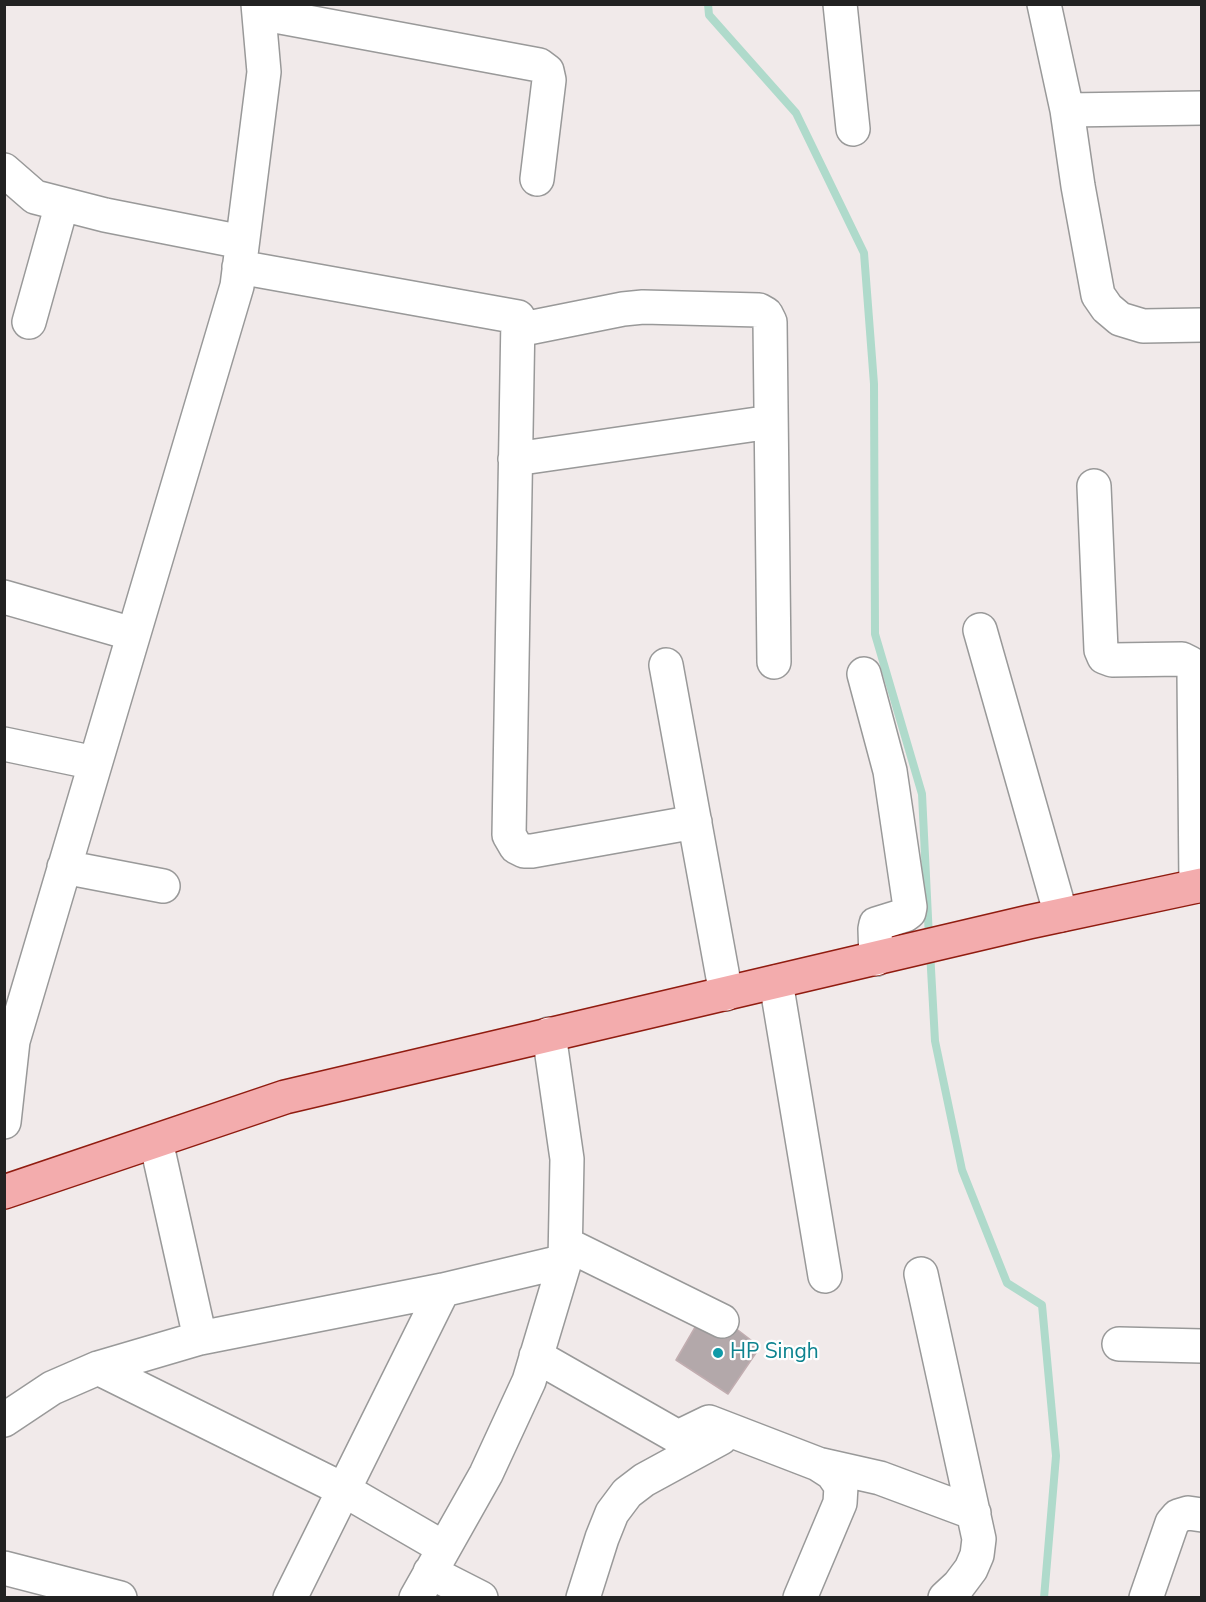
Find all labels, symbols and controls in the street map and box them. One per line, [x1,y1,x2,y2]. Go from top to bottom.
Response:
place label: HP Singh [730,1340,819,1366]
marker: HP Singh [711,1346,725,1360]

